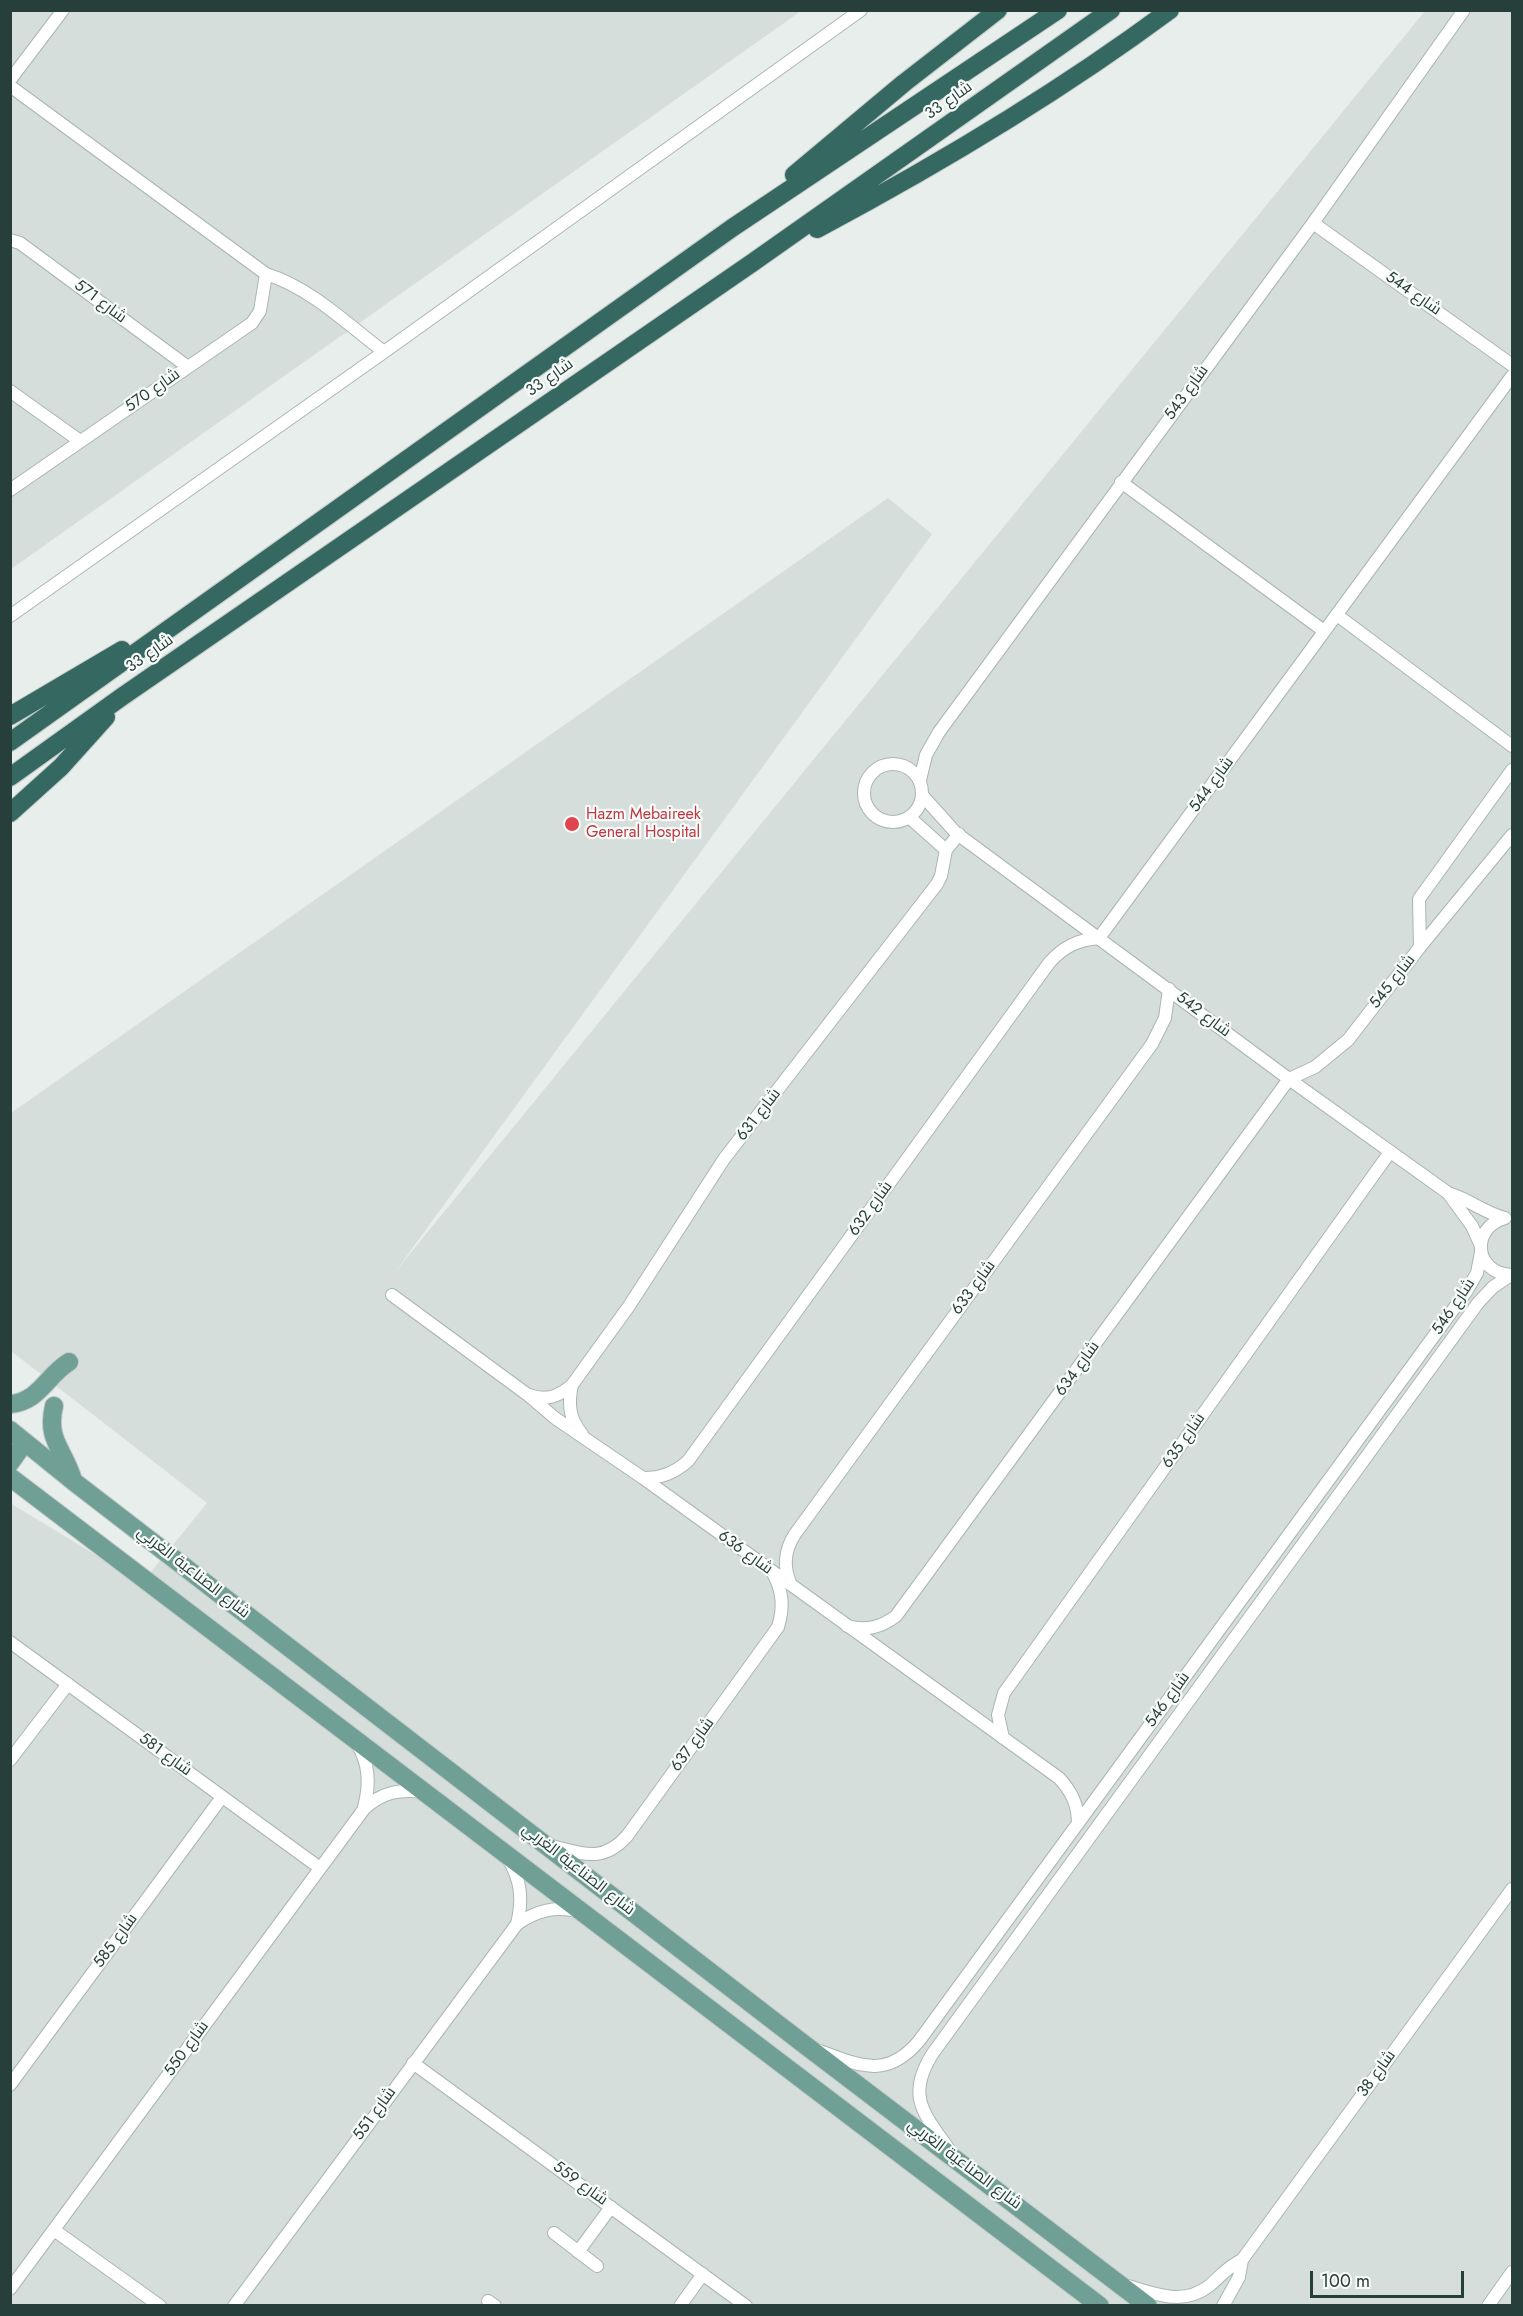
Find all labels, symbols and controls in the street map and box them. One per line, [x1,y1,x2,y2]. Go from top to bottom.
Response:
street label: شارع 33 [922,78,976,124]
street label: شارع 544 [1381,268,1445,320]
street label: شارع 571 [70,276,130,328]
street label: شارع 33 [523,355,577,401]
street label: شارع 543 [1161,362,1213,424]
street label: شارع 570 [122,365,184,417]
street label: شارع 33 [123,631,177,677]
street label: شارع 544 [1186,754,1238,816]
place label: Hazm Mebaireek General Hospital [586,805,701,843]
marker: Hazm Mebaireek General Hospital [563,815,581,833]
street label: شارع 545 [1366,951,1420,1013]
street label: شارع 542 [1172,988,1234,1042]
street label: شارع 631 [733,1085,785,1145]
street label: شارع 632 [845,1178,897,1240]
street label: شارع 633 [948,1257,1000,1319]
street label: شارع 546 [1428,1275,1480,1339]
street label: شارع 634 [1052,1338,1104,1400]
street label: شارع 635 [1158,1410,1210,1472]
street label: شارع الصناعية الغربي [133,1523,253,1623]
street label: شارع 636 [714,1527,776,1579]
street label: شارع 546 [1142,1669,1194,1731]
street label: شارع 637 [667,1714,719,1776]
street label: شارع 581 [135,1729,195,1781]
street label: شارع الصناعية الغربي [518,1820,638,1920]
street label: شارع 585 [90,1910,142,1972]
street label: شارع 550 [161,2018,213,2080]
street label: شارع 38 [1354,2047,1400,2101]
street label: شارع 551 [349,2084,401,2144]
street label: شارع الصناعية الغربي [903,2116,1025,2214]
street label: شارع 559 [549,2158,611,2210]
scale bar [1313,2259,1468,2297]
text: 100 m [1321,2268,1370,2294]

